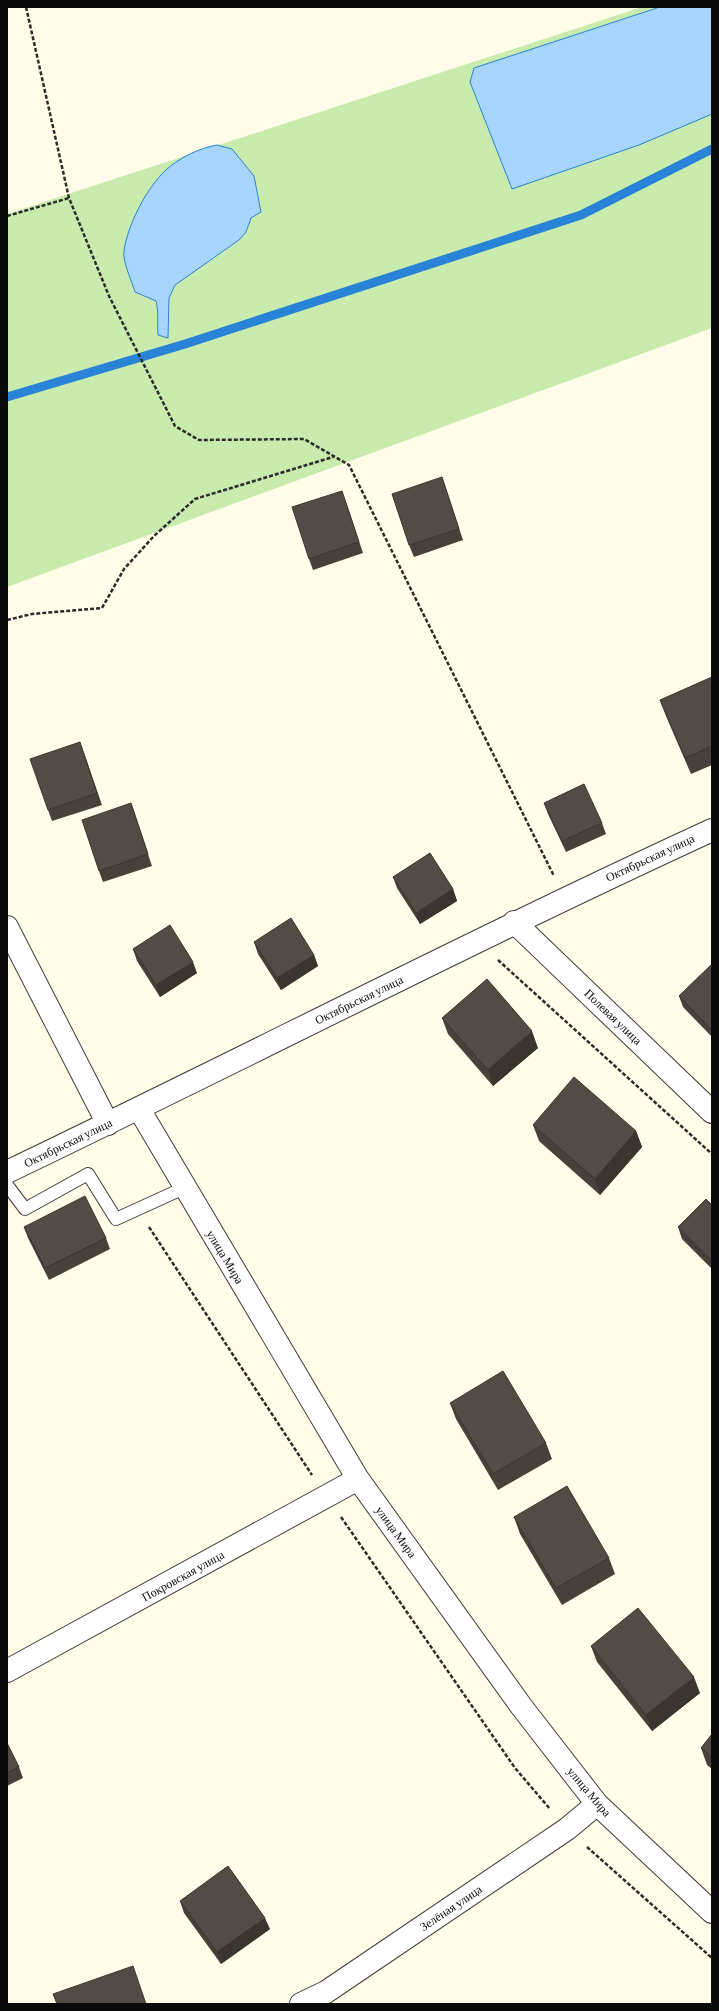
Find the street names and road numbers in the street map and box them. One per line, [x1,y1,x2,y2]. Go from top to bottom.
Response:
street label: Октябрьская улица [603,831,697,885]
street label: Октябрьская улица [313,972,406,1027]
street label: Полевая улица [581,986,645,1048]
street label: Октябрьская улица [22,1115,115,1170]
street label: улица Мира [203,1228,247,1287]
street label: улица Мира [373,1503,420,1561]
street label: Покровская улица [139,1547,227,1604]
street label: улица Мира [564,1764,614,1820]
street label: Зелёная улица [417,1882,485,1934]

